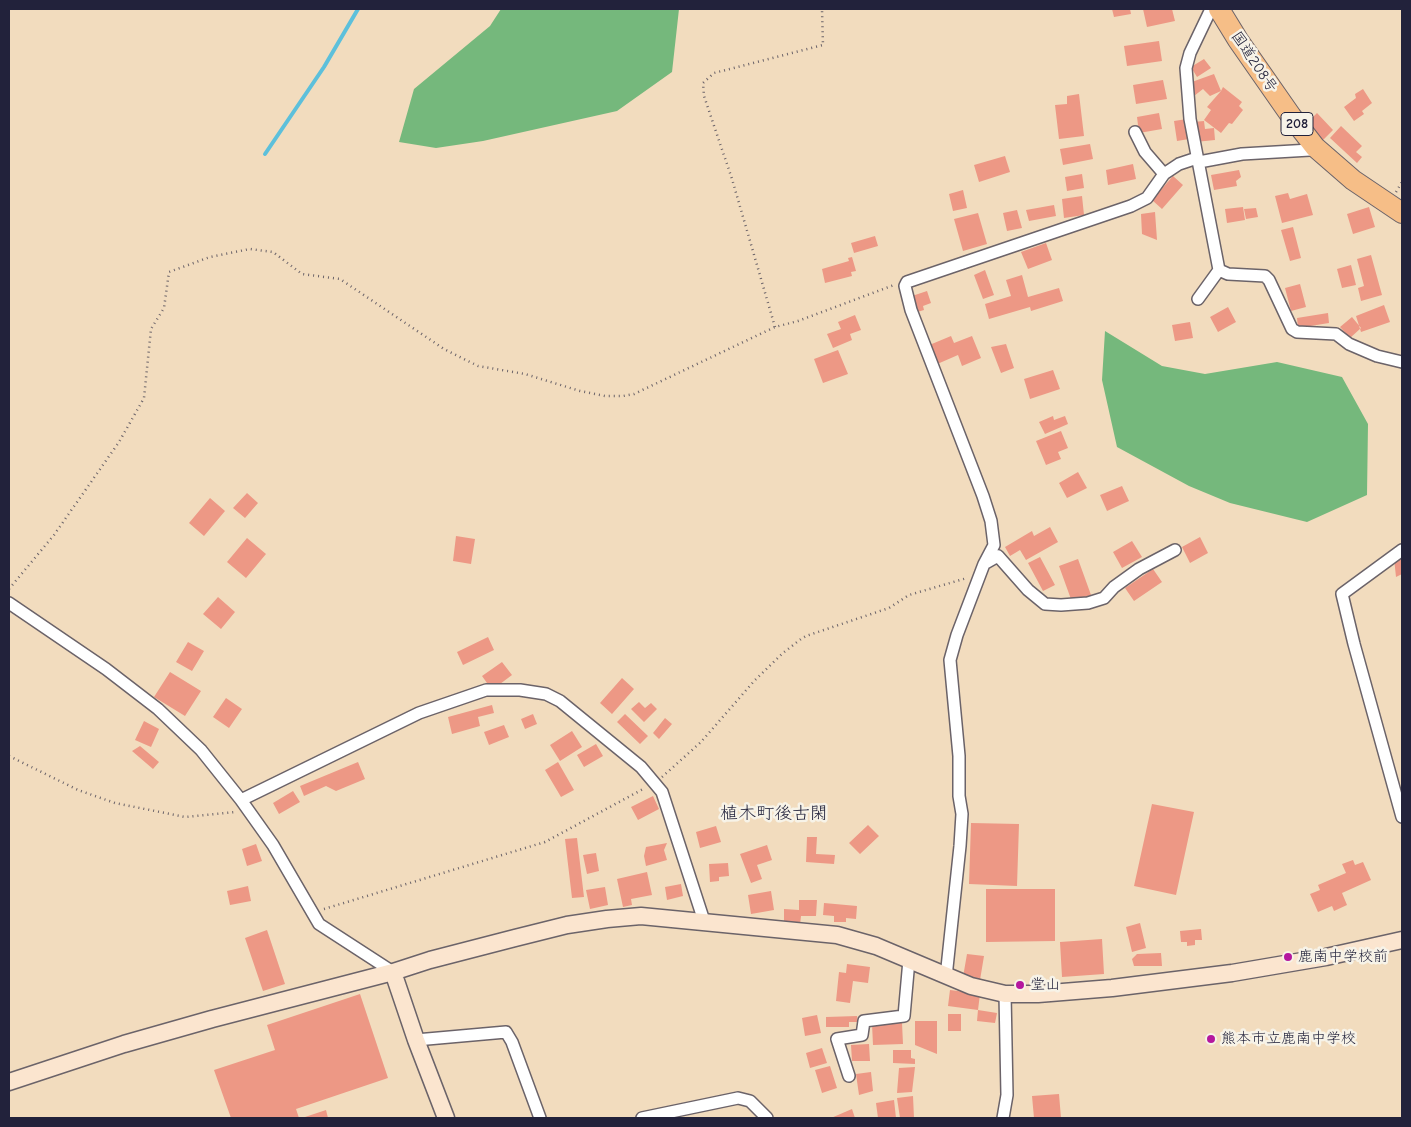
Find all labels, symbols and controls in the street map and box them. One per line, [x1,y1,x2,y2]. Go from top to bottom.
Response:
street label: 国道208号 [1227,28,1281,96]
road number: 208 [1281,112,1313,136]
district label: 植木町後古閑 [720,803,828,825]
place label: 鹿南中学校前 [1298,948,1388,966]
marker: 鹿南中学校前 [1282,951,1294,963]
place label: 堂山 [1030,976,1060,994]
marker: 堂山 [1014,979,1026,991]
place label: 熊本市立鹿南中学校 [1221,1030,1356,1048]
marker: 熊本市立鹿南中学校 [1205,1033,1217,1045]

